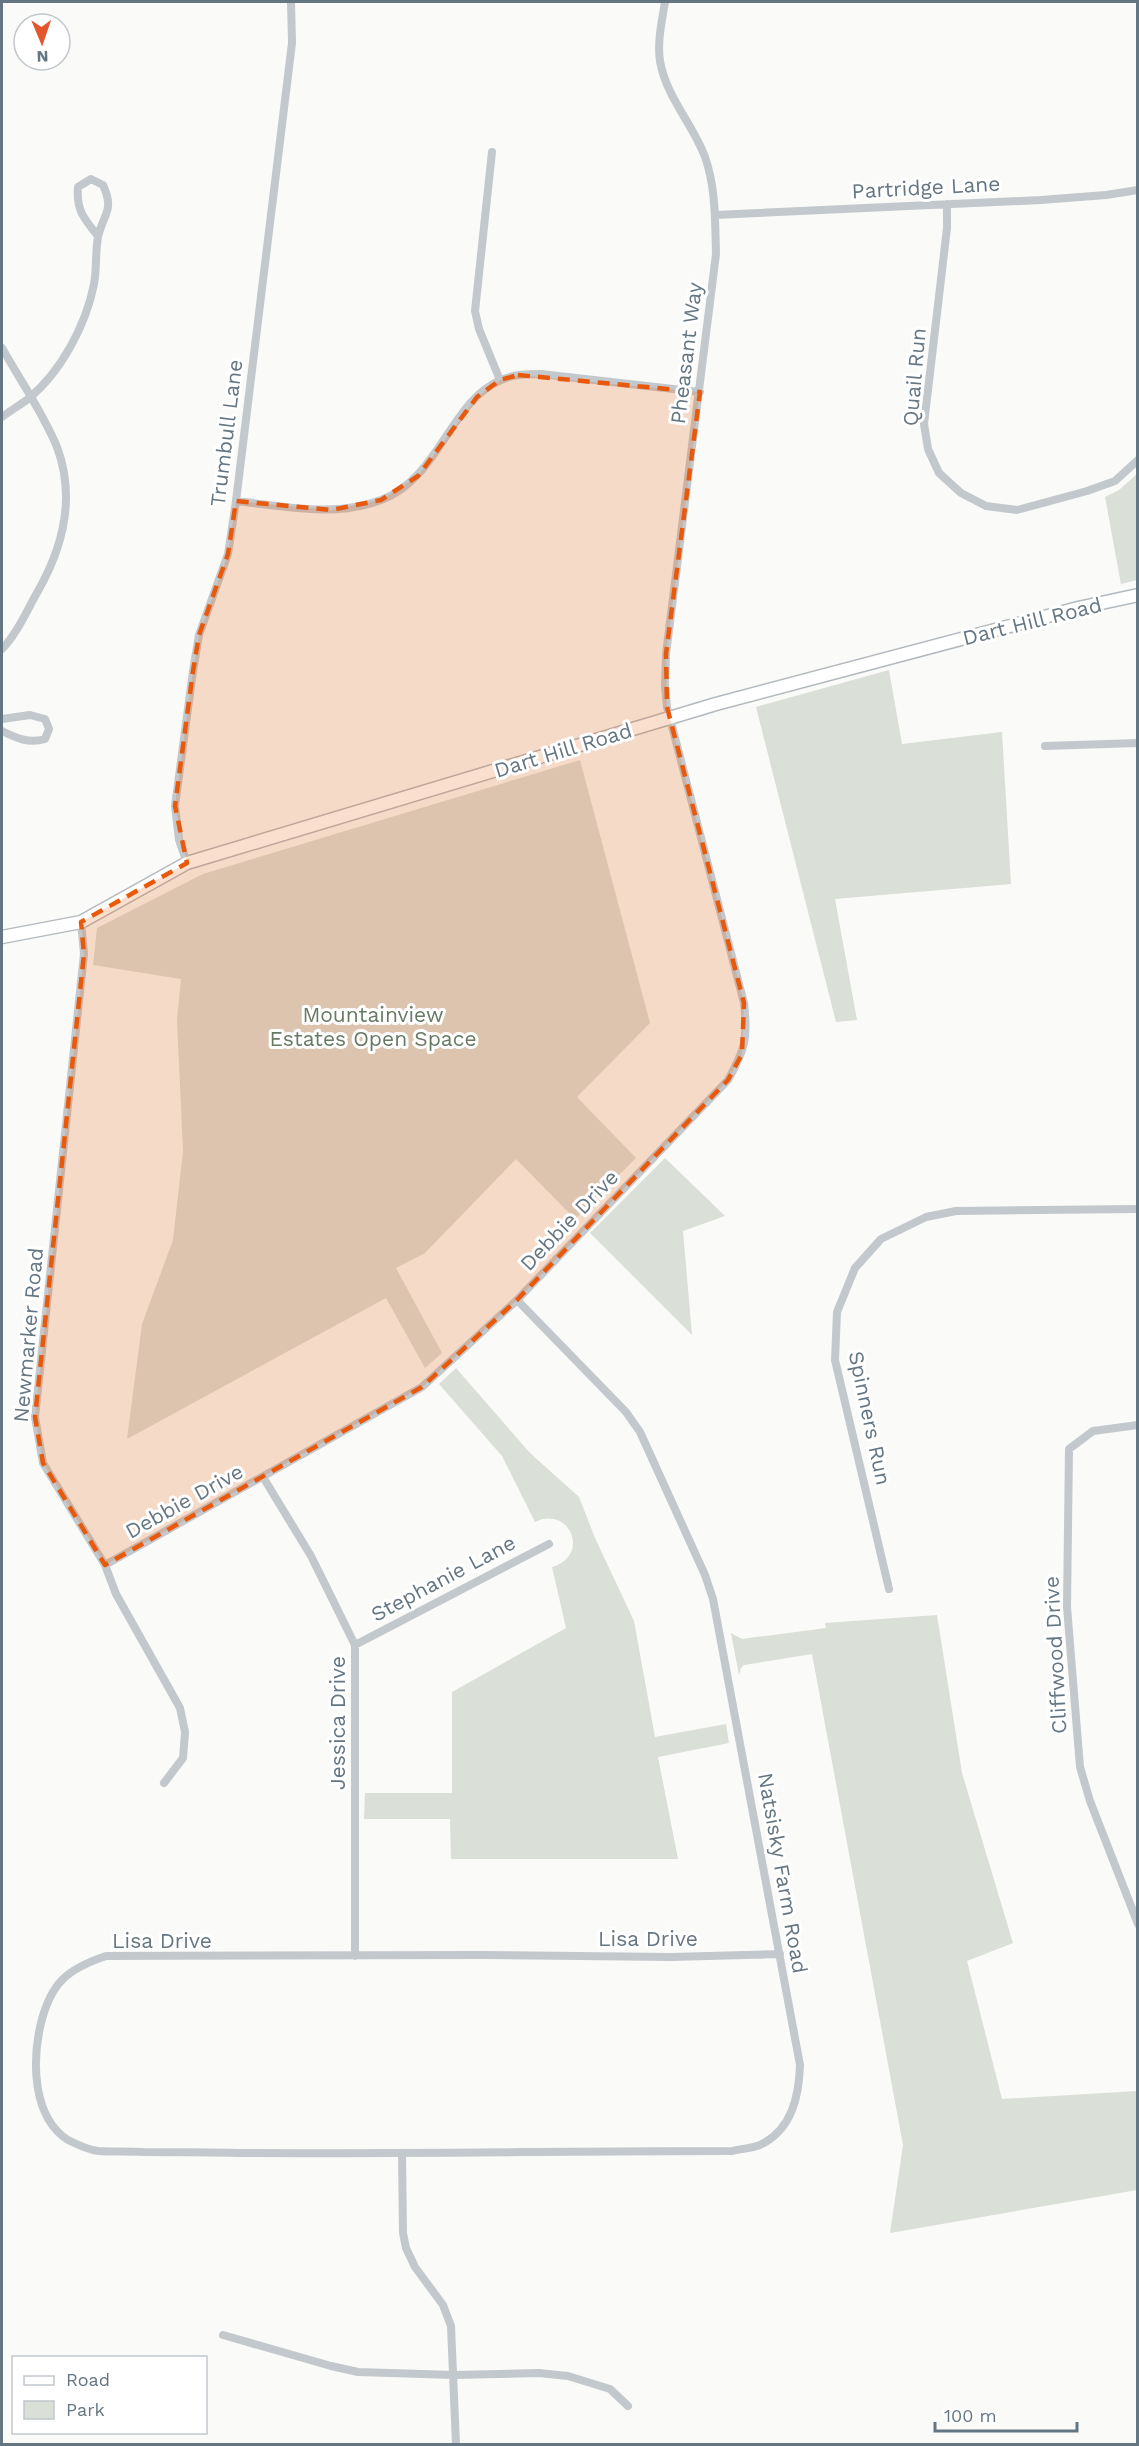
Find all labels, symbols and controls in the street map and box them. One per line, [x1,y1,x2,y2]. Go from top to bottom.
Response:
north arrow [12,12,72,72]
text: N [36,47,49,66]
street label: Partridge Lane [851,171,1001,203]
street label: Pheasant Way [665,281,707,425]
street label: Quail Run [897,327,931,427]
street label: Trumbull Lane [205,358,247,508]
street label: Dart Hill Road [960,592,1104,650]
street label: Dart Hill Road [491,717,635,783]
park label: Mountainview Estates Open Space [269,1002,477,1051]
street label: Debbie Drive [515,1164,623,1276]
street label: Newmarker Road [8,1247,48,1423]
street label: Spinners Run [844,1349,896,1487]
street label: Debbie Drive [121,1458,247,1544]
street label: Stephanie Lane [367,1529,519,1627]
street label: Cliffwood Drive [1038,1576,1072,1734]
street label: Jessica Drive [325,1656,350,1790]
street label: Natsisky Farm Road [753,1771,813,1975]
street label: Lisa Drive [598,1926,698,1951]
street label: Lisa Drive [112,1928,212,1953]
legend [12,2356,207,2434]
text: Road [66,2369,110,2390]
scale bar [935,2395,1078,2433]
text: Park [66,2399,105,2420]
text: 100 m [944,2405,997,2426]

